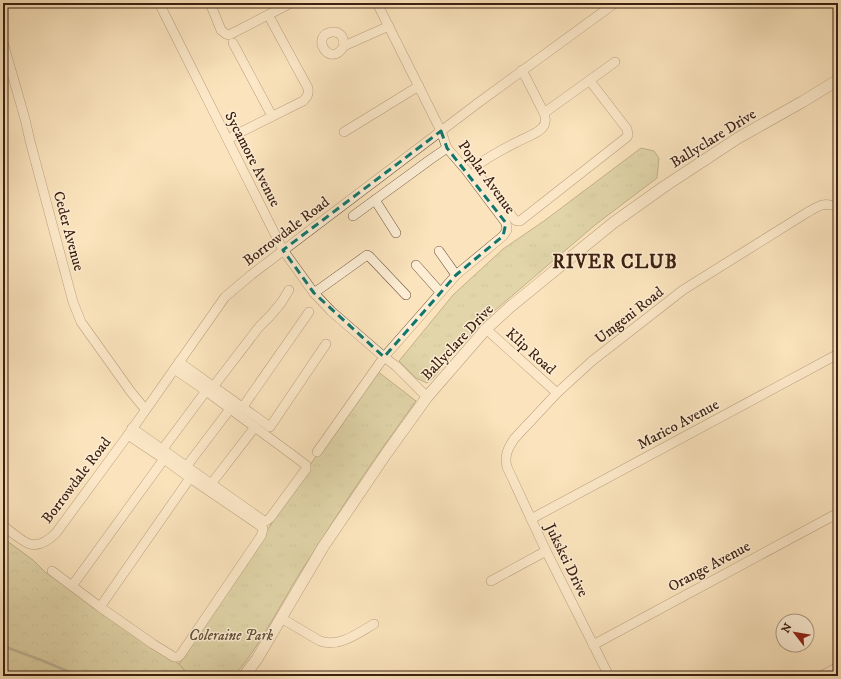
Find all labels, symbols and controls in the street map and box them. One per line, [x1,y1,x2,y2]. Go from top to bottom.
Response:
street label: Ballyclare Drive [667,105,760,172]
street label: Sycamore Avenue [220,108,285,210]
street label: Poplar Avenue [454,137,520,218]
street label: Ceder Avenue [49,189,88,273]
street label: Borrowdale Road [239,192,334,270]
district label: RIVER CLUB [552,251,678,274]
street label: Umgeni Road [591,282,668,348]
street label: Ballyclare Drive [417,300,498,384]
street label: Klip Road [502,324,560,379]
street label: Marico Avenue [634,395,722,454]
street label: Borrowdale Road [38,433,115,527]
street label: Jukskei Drive [540,519,592,600]
street label: Orange Avenue [665,537,754,596]
north arrow [775,613,815,653]
text: N [779,621,796,636]
park label: Coleraine Park [189,626,274,645]

